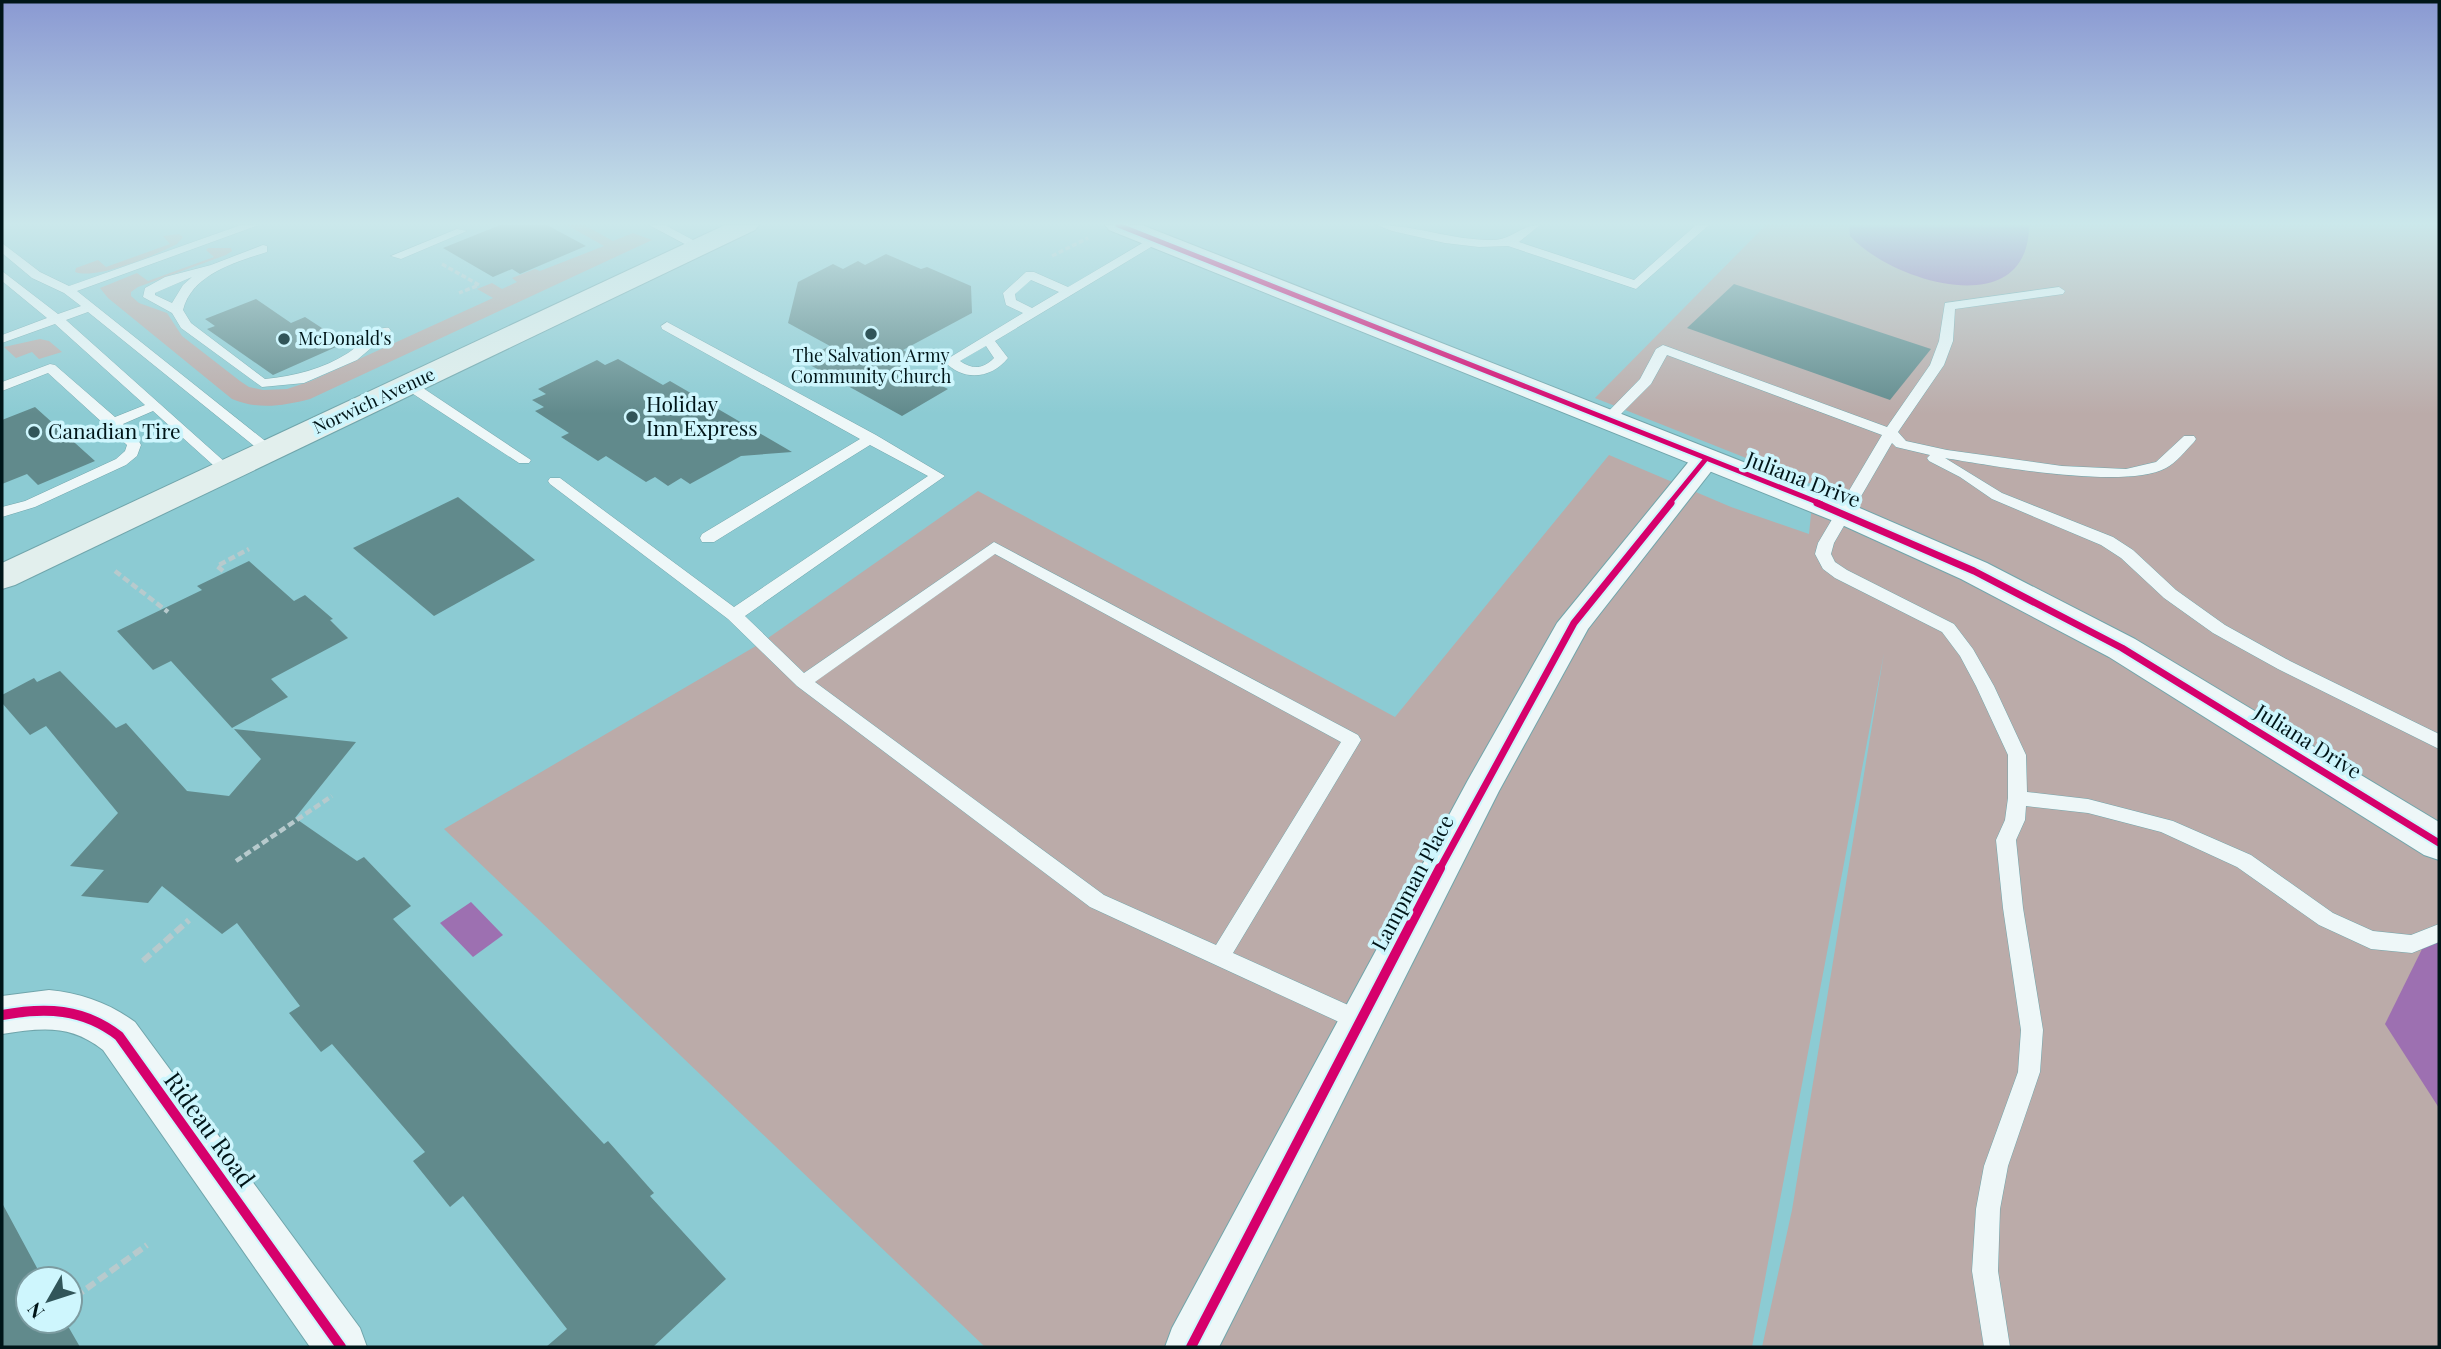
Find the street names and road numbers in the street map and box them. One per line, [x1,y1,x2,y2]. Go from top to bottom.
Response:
street label: Norwich Avenue [309,361,438,439]
street label: Juliana Drive [1741,443,1865,513]
street label: Juliana Drive [2250,696,2368,784]
street label: Lampman Place [1364,809,1459,955]
street label: Rideau Road [158,1065,263,1193]

